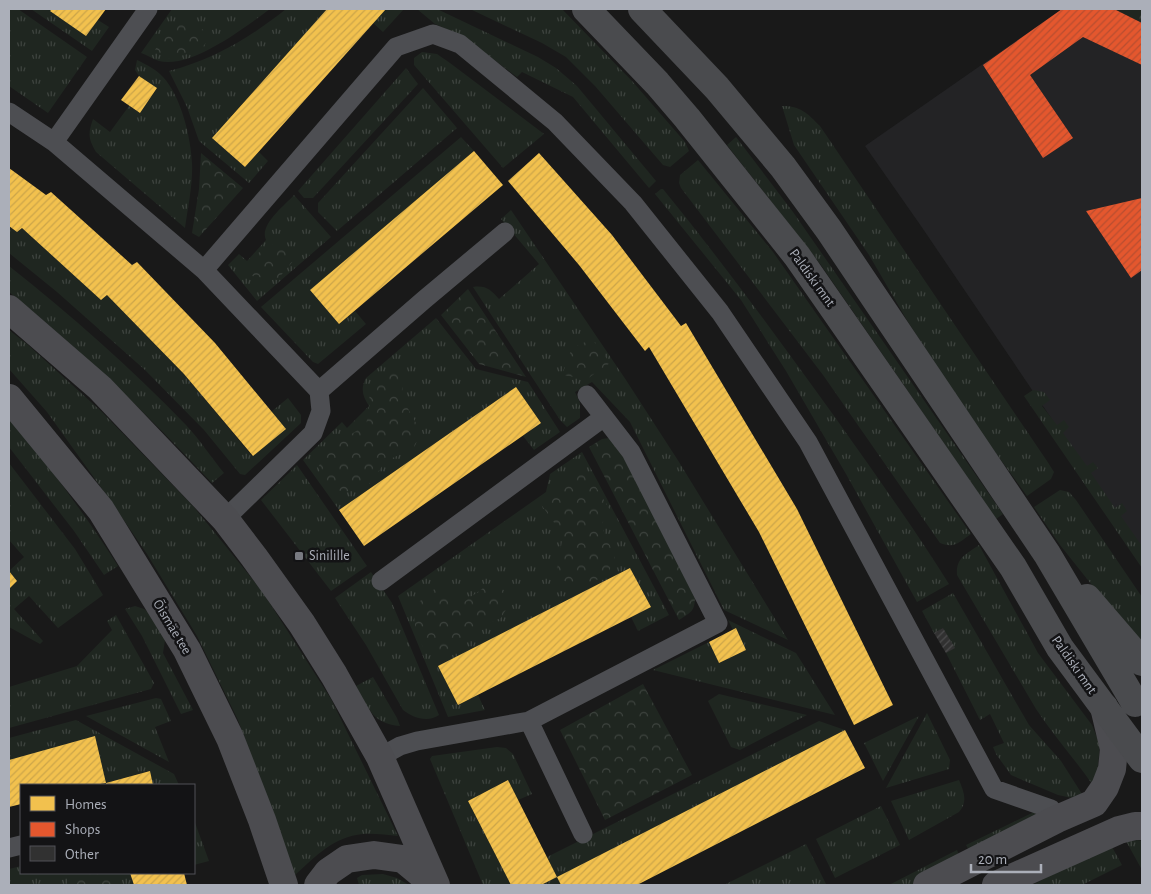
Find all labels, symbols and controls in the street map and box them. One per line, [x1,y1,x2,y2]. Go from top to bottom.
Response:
street label: Paldiski mnt [786,247,838,310]
place label: Sinilille [309,549,350,563]
marker: Sinilille [293,550,305,562]
street label: Õismäe tee [150,596,195,657]
street label: Paldiski mnt [1049,633,1099,697]
legend [20,784,195,874]
text: Homes [65,797,107,812]
text: Shops [65,822,100,837]
scale bar [971,842,1041,874]
text: Other [65,847,99,862]
text: 20 m [978,852,1007,867]

